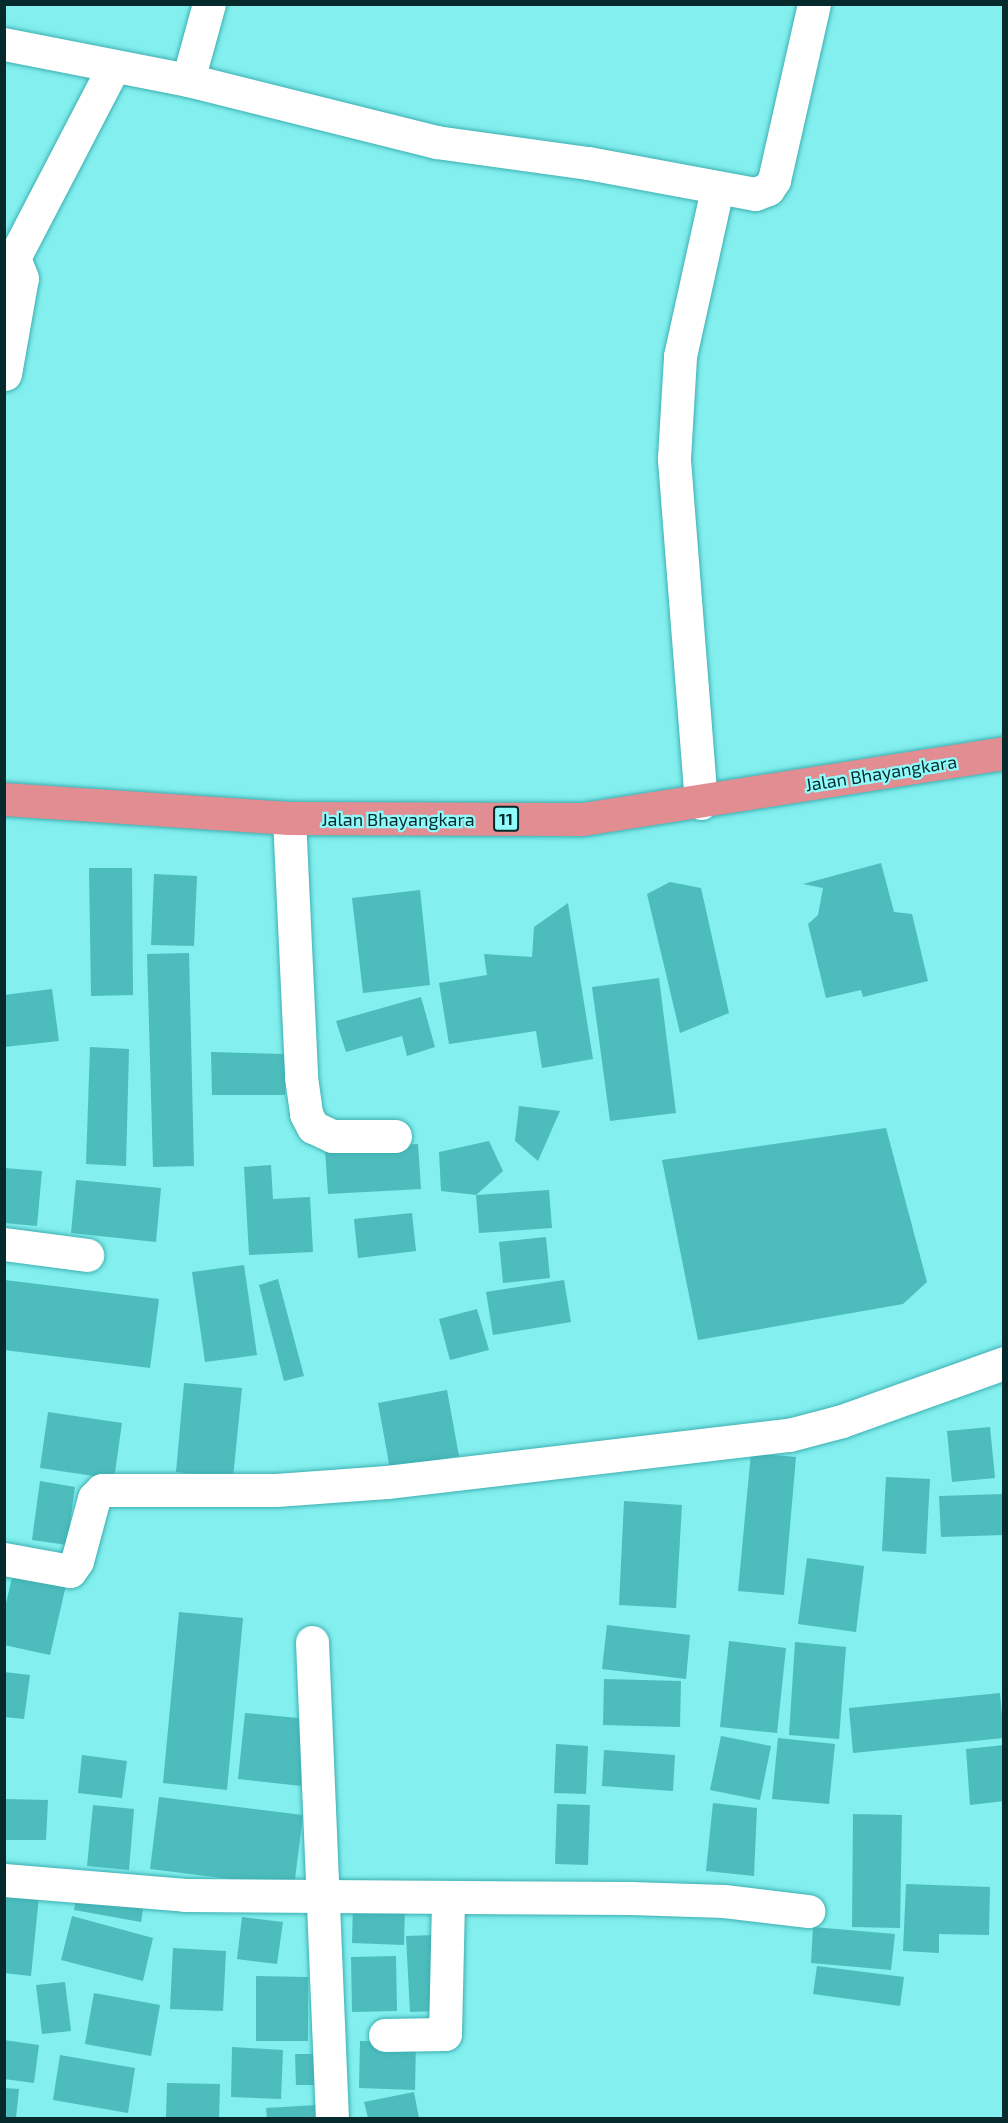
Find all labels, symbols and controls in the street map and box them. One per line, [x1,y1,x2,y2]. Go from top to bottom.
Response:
street label: Jalan Bhayangkara [804,750,958,796]
road number: 11 [492,806,520,832]
street label: Jalan Bhayangkara [321,808,475,830]

